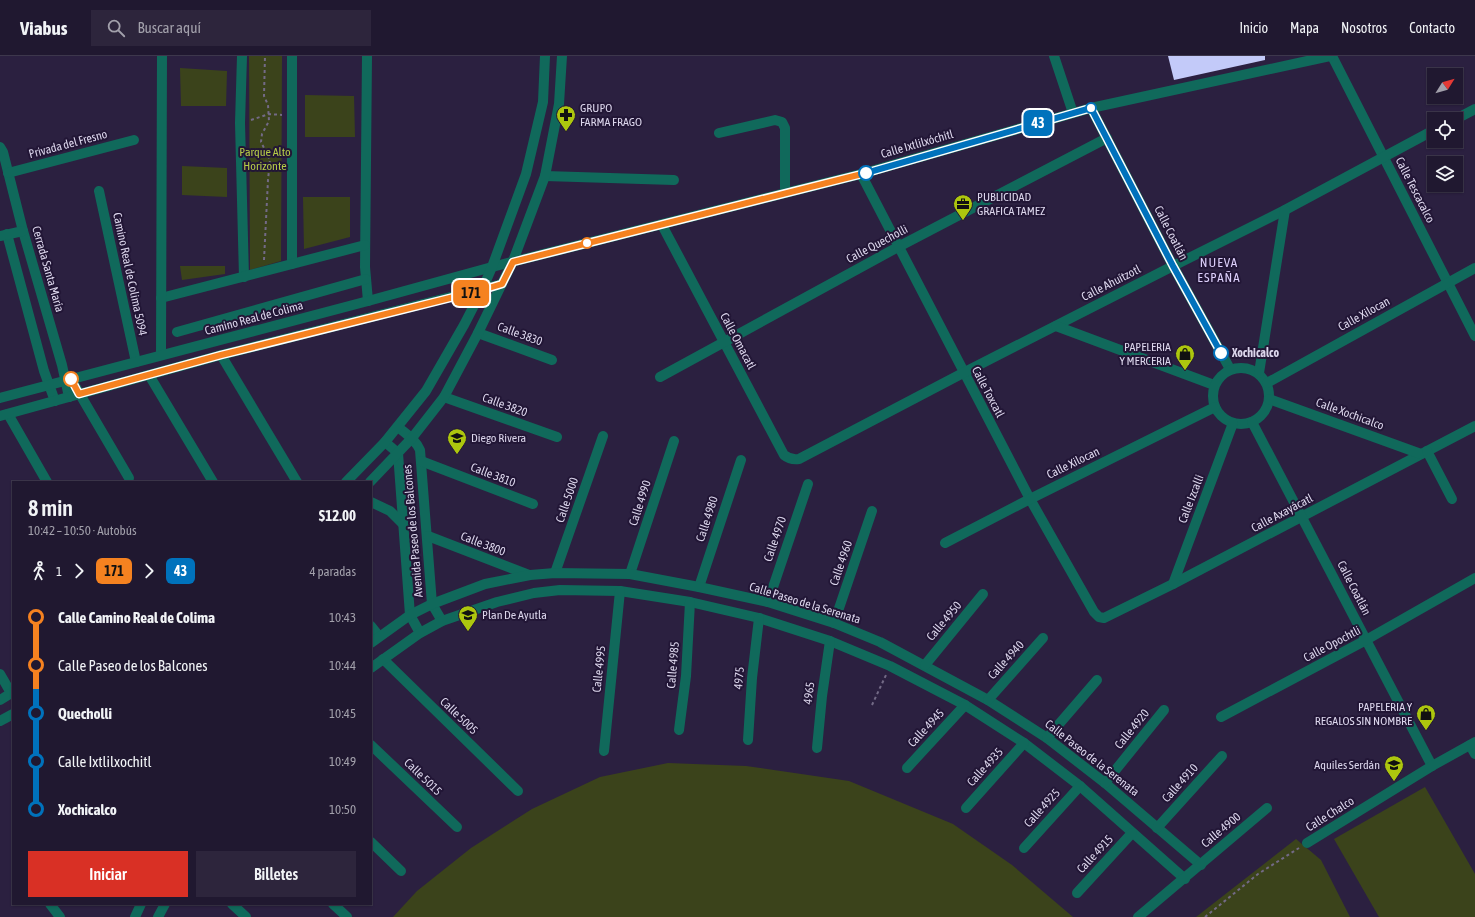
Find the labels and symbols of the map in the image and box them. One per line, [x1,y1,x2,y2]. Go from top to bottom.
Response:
north arrow [1427,68,1463,104]
place label: GRUPO FARMA FRAGO [580,101,642,129]
unlabelled marker [1085,102,1097,114]
pharmacy icon: GRUPO FARMA FRAGO [555,104,577,132]
line badge: 43 [1020,110,1056,136]
street label: Privada del Fresno [27,127,109,161]
street label: Calle Ixtlilxóchitl [879,127,956,161]
park label: Parque Alto Horizonte [239,145,291,173]
street label: Calle Tescacalco [1392,155,1438,225]
unlabelled marker [858,165,874,181]
place label: PUBLICIDAD GRAFICA TAMEZ [977,190,1046,218]
office icon: PUBLICIDAD GRAFICA TAMEZ [952,193,974,221]
street label: Calle Coatlán [1151,204,1191,262]
street label: Camino Real de Colima 5094 [110,211,150,337]
street label: Calle Quecholli [844,222,910,266]
street label: Cerrada Santa María [29,224,67,314]
unlabelled marker [581,237,593,249]
district label: NUEVA ESPAÑA [1197,255,1241,285]
street label: Calle Ahuítzotl [1079,262,1144,304]
line badge: 171 [448,280,494,306]
street label: Calle Xilocan [1336,294,1392,334]
street label: Camino Real de Colima [203,298,305,338]
street label: Calle Omacatl [717,310,759,372]
street label: Calle 3830 [496,319,545,349]
place label: PAPELERIA Y MERCERIA [1120,340,1171,368]
shop icon: PAPELERIA Y MERCERIA [1174,343,1196,371]
marker: Xochicalco [1213,345,1229,361]
place label: Xochicalco [1231,346,1279,360]
street label: Calle Toxcatl [969,364,1008,421]
unlabelled marker [63,371,79,387]
street label: Calle 3820 [481,390,530,420]
street label: Calle Xochicalco [1314,395,1386,433]
school or university icon: Diego Rivera [446,427,468,455]
place label: Diego Rivera [471,431,526,445]
street label: Calle Xilocan [1044,444,1102,482]
street label: Calle 3810 [469,460,518,490]
street label: Avenida Paseo de los Balcones [400,464,426,598]
street label: Calle Izcalli [1175,473,1207,525]
street label: Calle 5000 [553,475,581,524]
street label: Calle 4990 [626,478,654,527]
street label: Calle Axayácatl [1249,491,1316,535]
street label: Calle 4980 [693,494,721,543]
street label: Calle 4970 [761,514,789,563]
street label: Calle 3800 [459,529,508,559]
street label: Calle 4960 [827,538,855,587]
street label: Calle Coatlán [1334,559,1374,617]
street label: Calle Paseo de la Serenata [748,579,862,627]
street label: Calle 4950 [924,598,965,643]
school or university icon: Plan De Ayutla [457,604,479,632]
place label: Plan De Ayutla [482,608,547,622]
street label: Calle Opochtli [1301,623,1363,665]
street label: Calle 4940 [985,638,1027,682]
street label: Calle 4985 [664,641,682,689]
street label: Calle 4995 [590,645,608,693]
street label: 4975 [731,666,747,690]
street label: 4965 [801,681,817,705]
street label: Calle 5005 [437,695,481,737]
place label: PAPELERIA Y REGALOS SIN NOMBRE [1315,700,1413,728]
shop icon: PAPELERIA Y REGALOS SIN NOMBRE [1415,703,1437,731]
street label: Calle 4945 [905,706,947,750]
street label: Calle 4920 [1112,706,1152,752]
street label: Calle Paseo de la Serenata [1042,717,1142,799]
street label: Calle 4935 [964,745,1006,789]
school or university icon: Aquiles Serdán [1383,754,1405,782]
street label: Calle 5015 [401,756,445,798]
place label: Aquiles Serdán [1314,758,1380,772]
street label: Calle 4910 [1159,761,1201,805]
street label: Calle 4925 [1021,786,1063,830]
street label: Calle Chalco [1303,794,1357,834]
street label: Calle 4900 [1199,809,1244,850]
street label: Calle 4915 [1074,832,1116,876]

